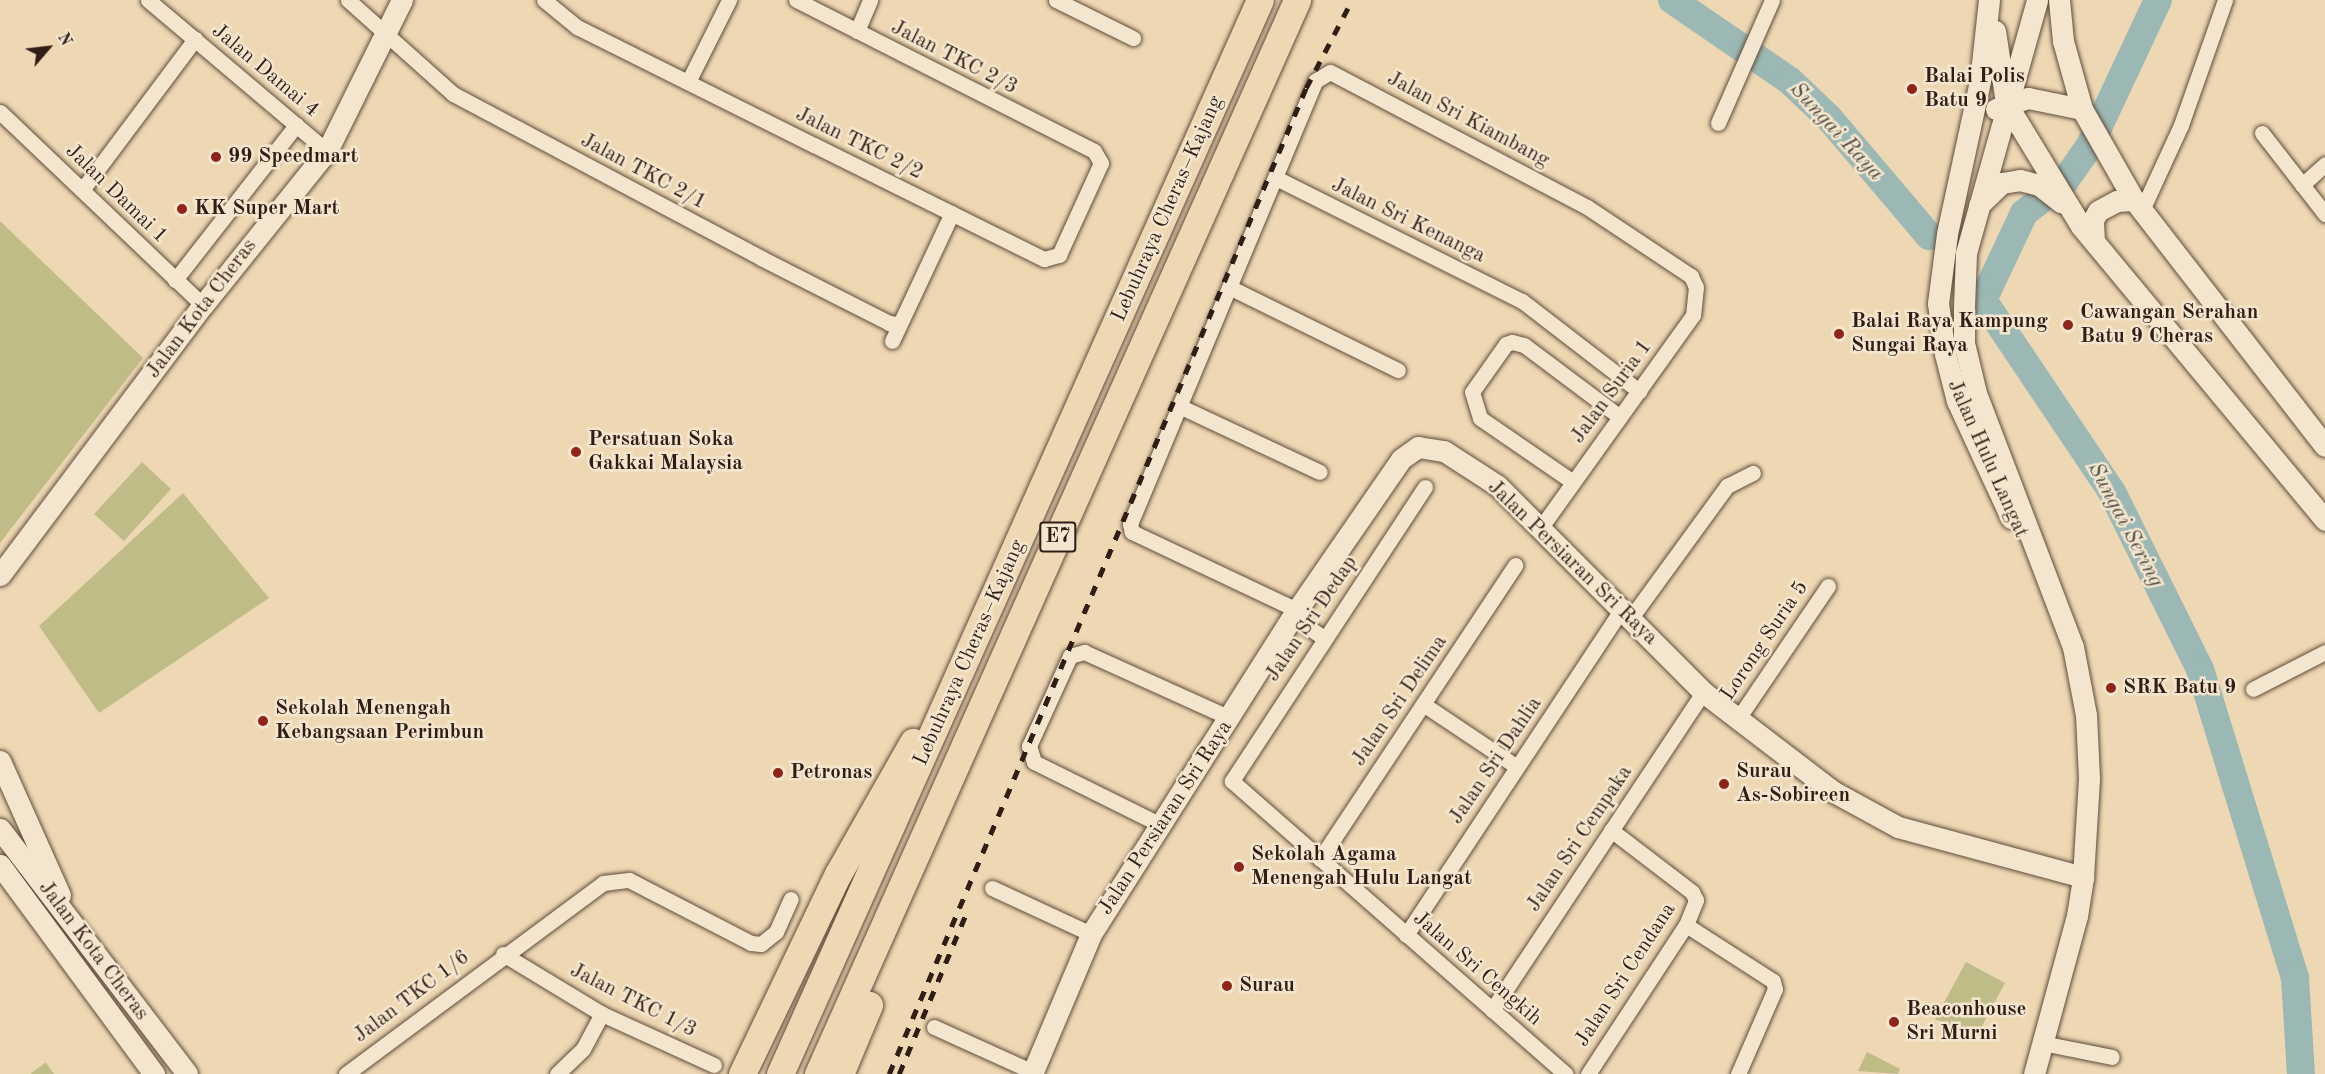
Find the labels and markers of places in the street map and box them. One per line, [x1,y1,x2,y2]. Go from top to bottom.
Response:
place label: Balai Polis Batu 9 [1924,64,2025,114]
marker: Balai Polis Batu 9 [1905,82,1919,96]
place label: 99 Speedmart [228,144,358,170]
marker: 99 Speedmart [209,150,223,164]
place label: KK Super Mart [194,196,339,222]
marker: KK Super Mart [175,202,189,216]
place label: Cawangan Serahan Batu 9 Cheras [2080,300,2258,350]
place label: Balai Raya Kampung Sungai Raya [1851,309,2048,359]
marker: Cawangan Serahan Batu 9 Cheras [2061,318,2075,332]
marker: Balai Raya Kampung Sungai Raya [1832,327,1846,341]
place label: Persatuan Soka Gakkai Malaysia [588,427,743,477]
marker: Persatuan Soka Gakkai Malaysia [569,445,583,459]
place label: SRK Batu 9 [2123,675,2236,701]
marker: SRK Batu 9 [2104,681,2118,695]
place label: Sekolah Menengah Kebangsaan Perimbun [275,696,484,746]
marker: Sekolah Menengah Kebangsaan Perimbun [256,714,270,728]
place label: Surau As-Sobireen [1736,759,1850,809]
place label: Petronas [790,760,872,786]
marker: Petronas [771,766,785,780]
marker: Surau As-Sobireen [1717,777,1731,791]
place label: Sekolah Agama Menengah Hulu Langat [1251,842,1472,892]
marker: Sekolah Agama Menengah Hulu Langat [1232,860,1246,874]
place label: Surau [1239,973,1295,999]
marker: Surau [1220,979,1234,993]
place label: Beaconhouse Sri Murni [1906,997,2026,1047]
marker: Beaconhouse Sri Murni [1887,1015,1901,1029]

